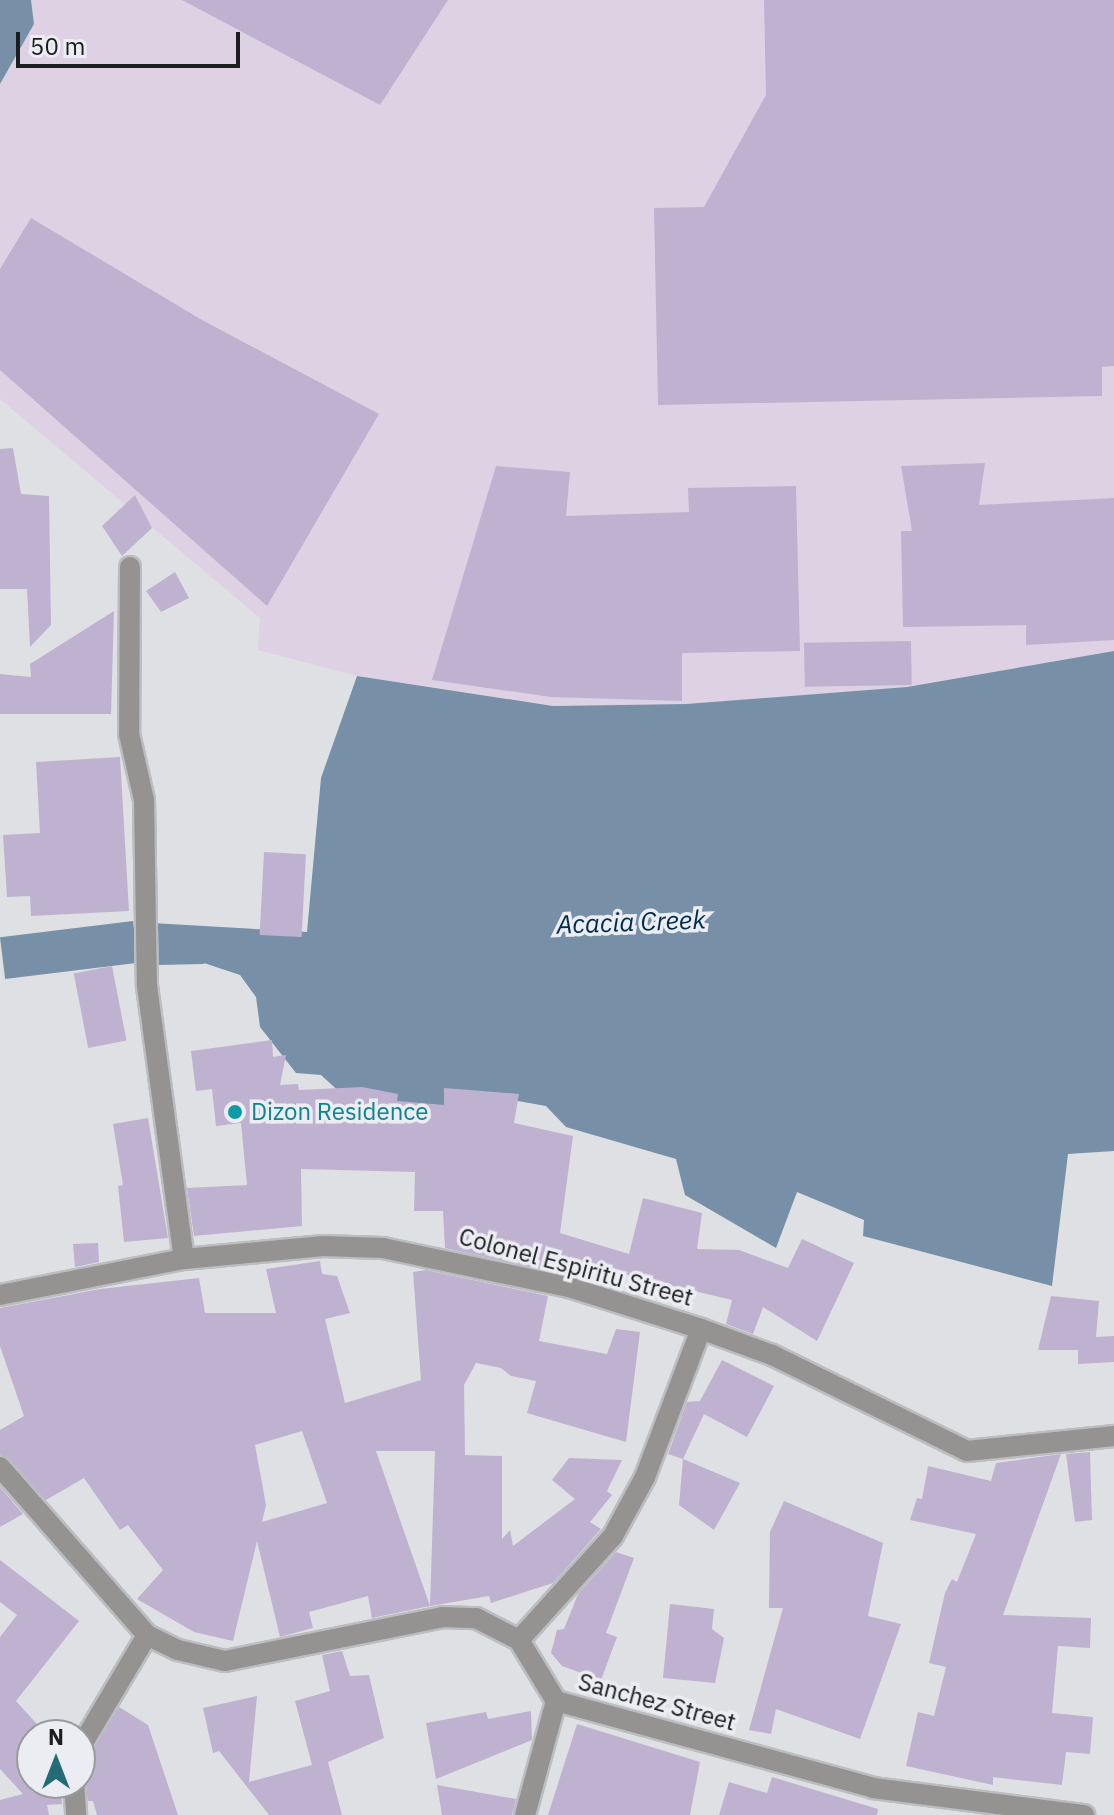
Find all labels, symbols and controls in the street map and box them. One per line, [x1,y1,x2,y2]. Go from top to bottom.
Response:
scale bar [20,16,244,66]
text: 50 m [30,30,85,62]
water label: Acacia Creek [556,904,706,940]
place label: Dizon Residence [251,1098,428,1126]
marker: Dizon Residence [226,1103,244,1121]
street label: Colonel Espiritu Street [456,1222,696,1312]
street label: Sanchez Street [575,1667,739,1737]
north arrow [16,1719,96,1799]
text: N [48,1722,64,1751]

